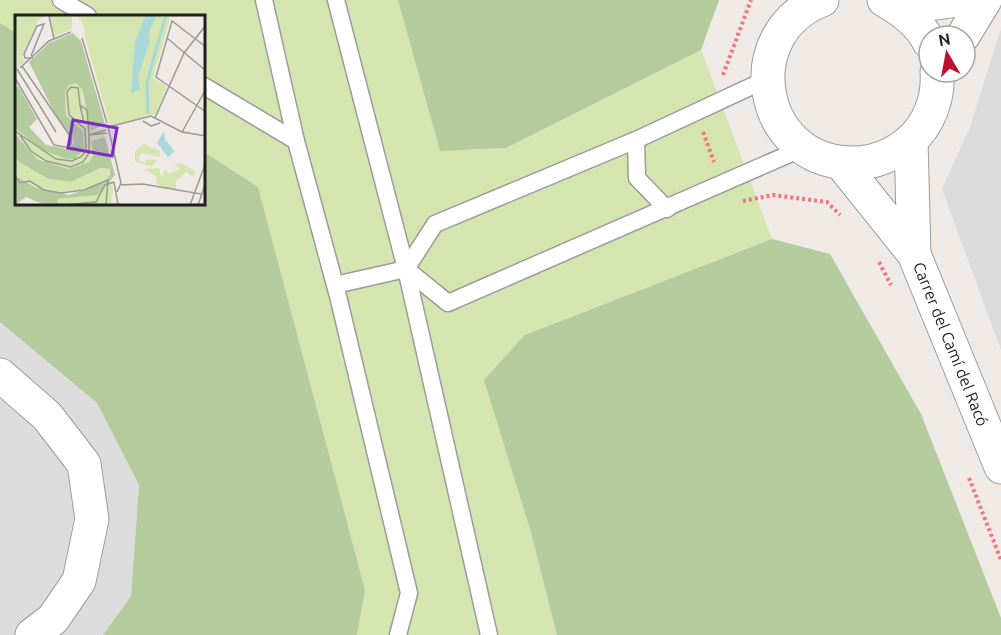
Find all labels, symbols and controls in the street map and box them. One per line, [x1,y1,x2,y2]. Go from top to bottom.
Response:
inset map [15,15,206,206]
north arrow [917,24,977,84]
text: N [937,29,952,49]
street label: Carrer del Camí del Racó [910,259,992,429]

